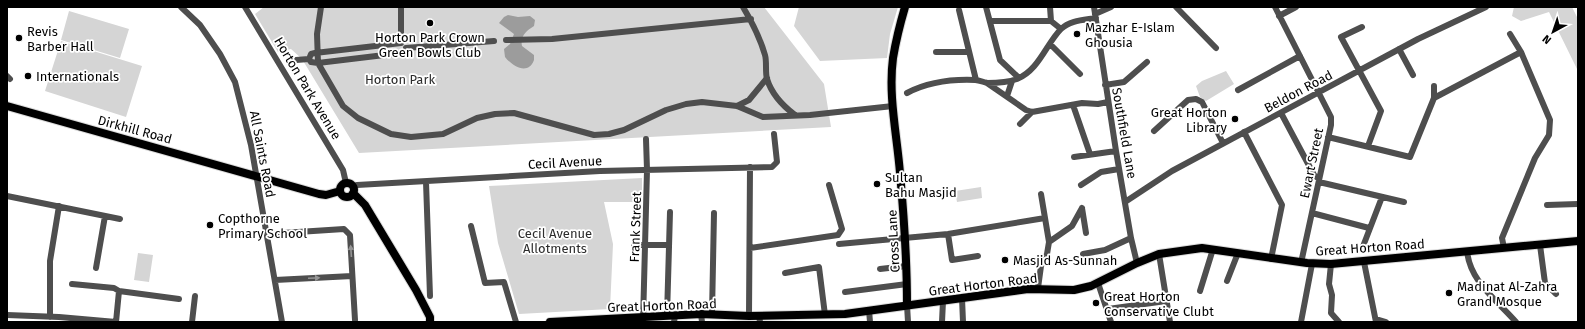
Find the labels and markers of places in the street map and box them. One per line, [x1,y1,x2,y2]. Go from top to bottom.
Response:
marker: Horton Park Crown Green Bowls Club [425,18,435,28]
place label: Mazhar E-Islam Ghousia [1085,20,1175,50]
place label: Revis Barber Hall [27,24,94,54]
marker: Mazhar E-Islam Ghousia [1072,29,1082,39]
place label: Horton Park Crown Green Bowls Club [375,30,485,60]
marker: Revis Barber Hall [14,33,24,43]
place label: Internationals [36,69,119,84]
marker: Internationals [23,71,33,81]
place label: Great Horton Library [1151,105,1228,135]
marker: Great Horton Library [1230,114,1240,124]
place label: Sultan Bahu Masjid [885,170,957,200]
marker: Sultan Bahu Masjid [872,179,882,189]
place label: Copthorne Primary School [218,211,307,241]
marker: Copthorne Primary School [205,220,215,230]
place label: Masjid As-Sunnah [1013,253,1117,268]
marker: Masjid As-Sunnah [1000,255,1010,265]
place label: Madinat Al-Zahra Grand Mosque [1457,279,1557,309]
marker: Madinat Al-Zahra Grand Mosque [1444,288,1454,298]
place label: Great Horton Conservative Clubt [1104,289,1214,319]
marker: Great Horton Conservative Clubt [1091,298,1101,308]

